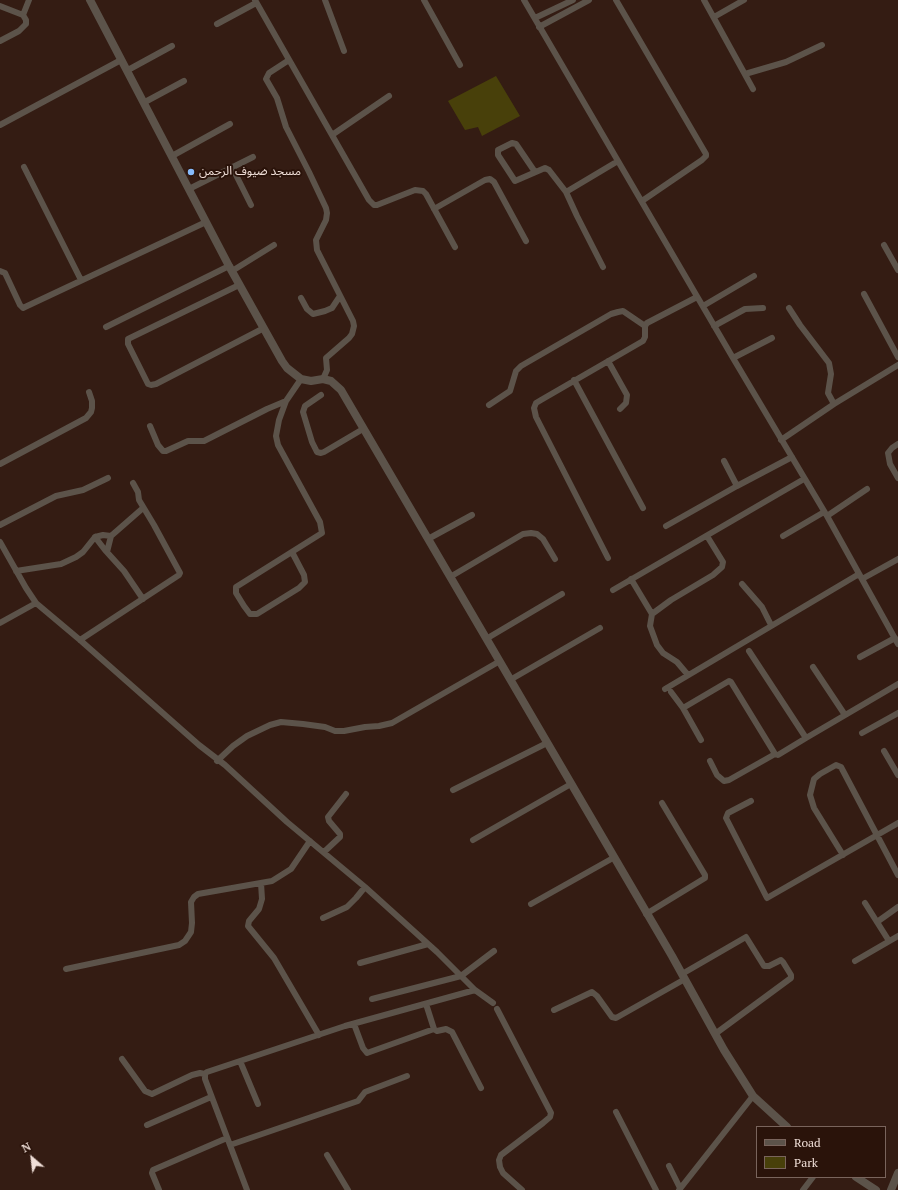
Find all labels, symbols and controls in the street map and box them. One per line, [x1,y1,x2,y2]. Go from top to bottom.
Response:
place label: مسجد ضيوف الرحمن [199,165,301,179]
marker: مسجد ضيوف الرحمن [186,167,196,177]
legend [756,1126,886,1178]
text: Road [794,1135,821,1150]
north arrow [12,1138,52,1178]
text: N [19,1139,33,1156]
text: Park [794,1155,818,1170]

